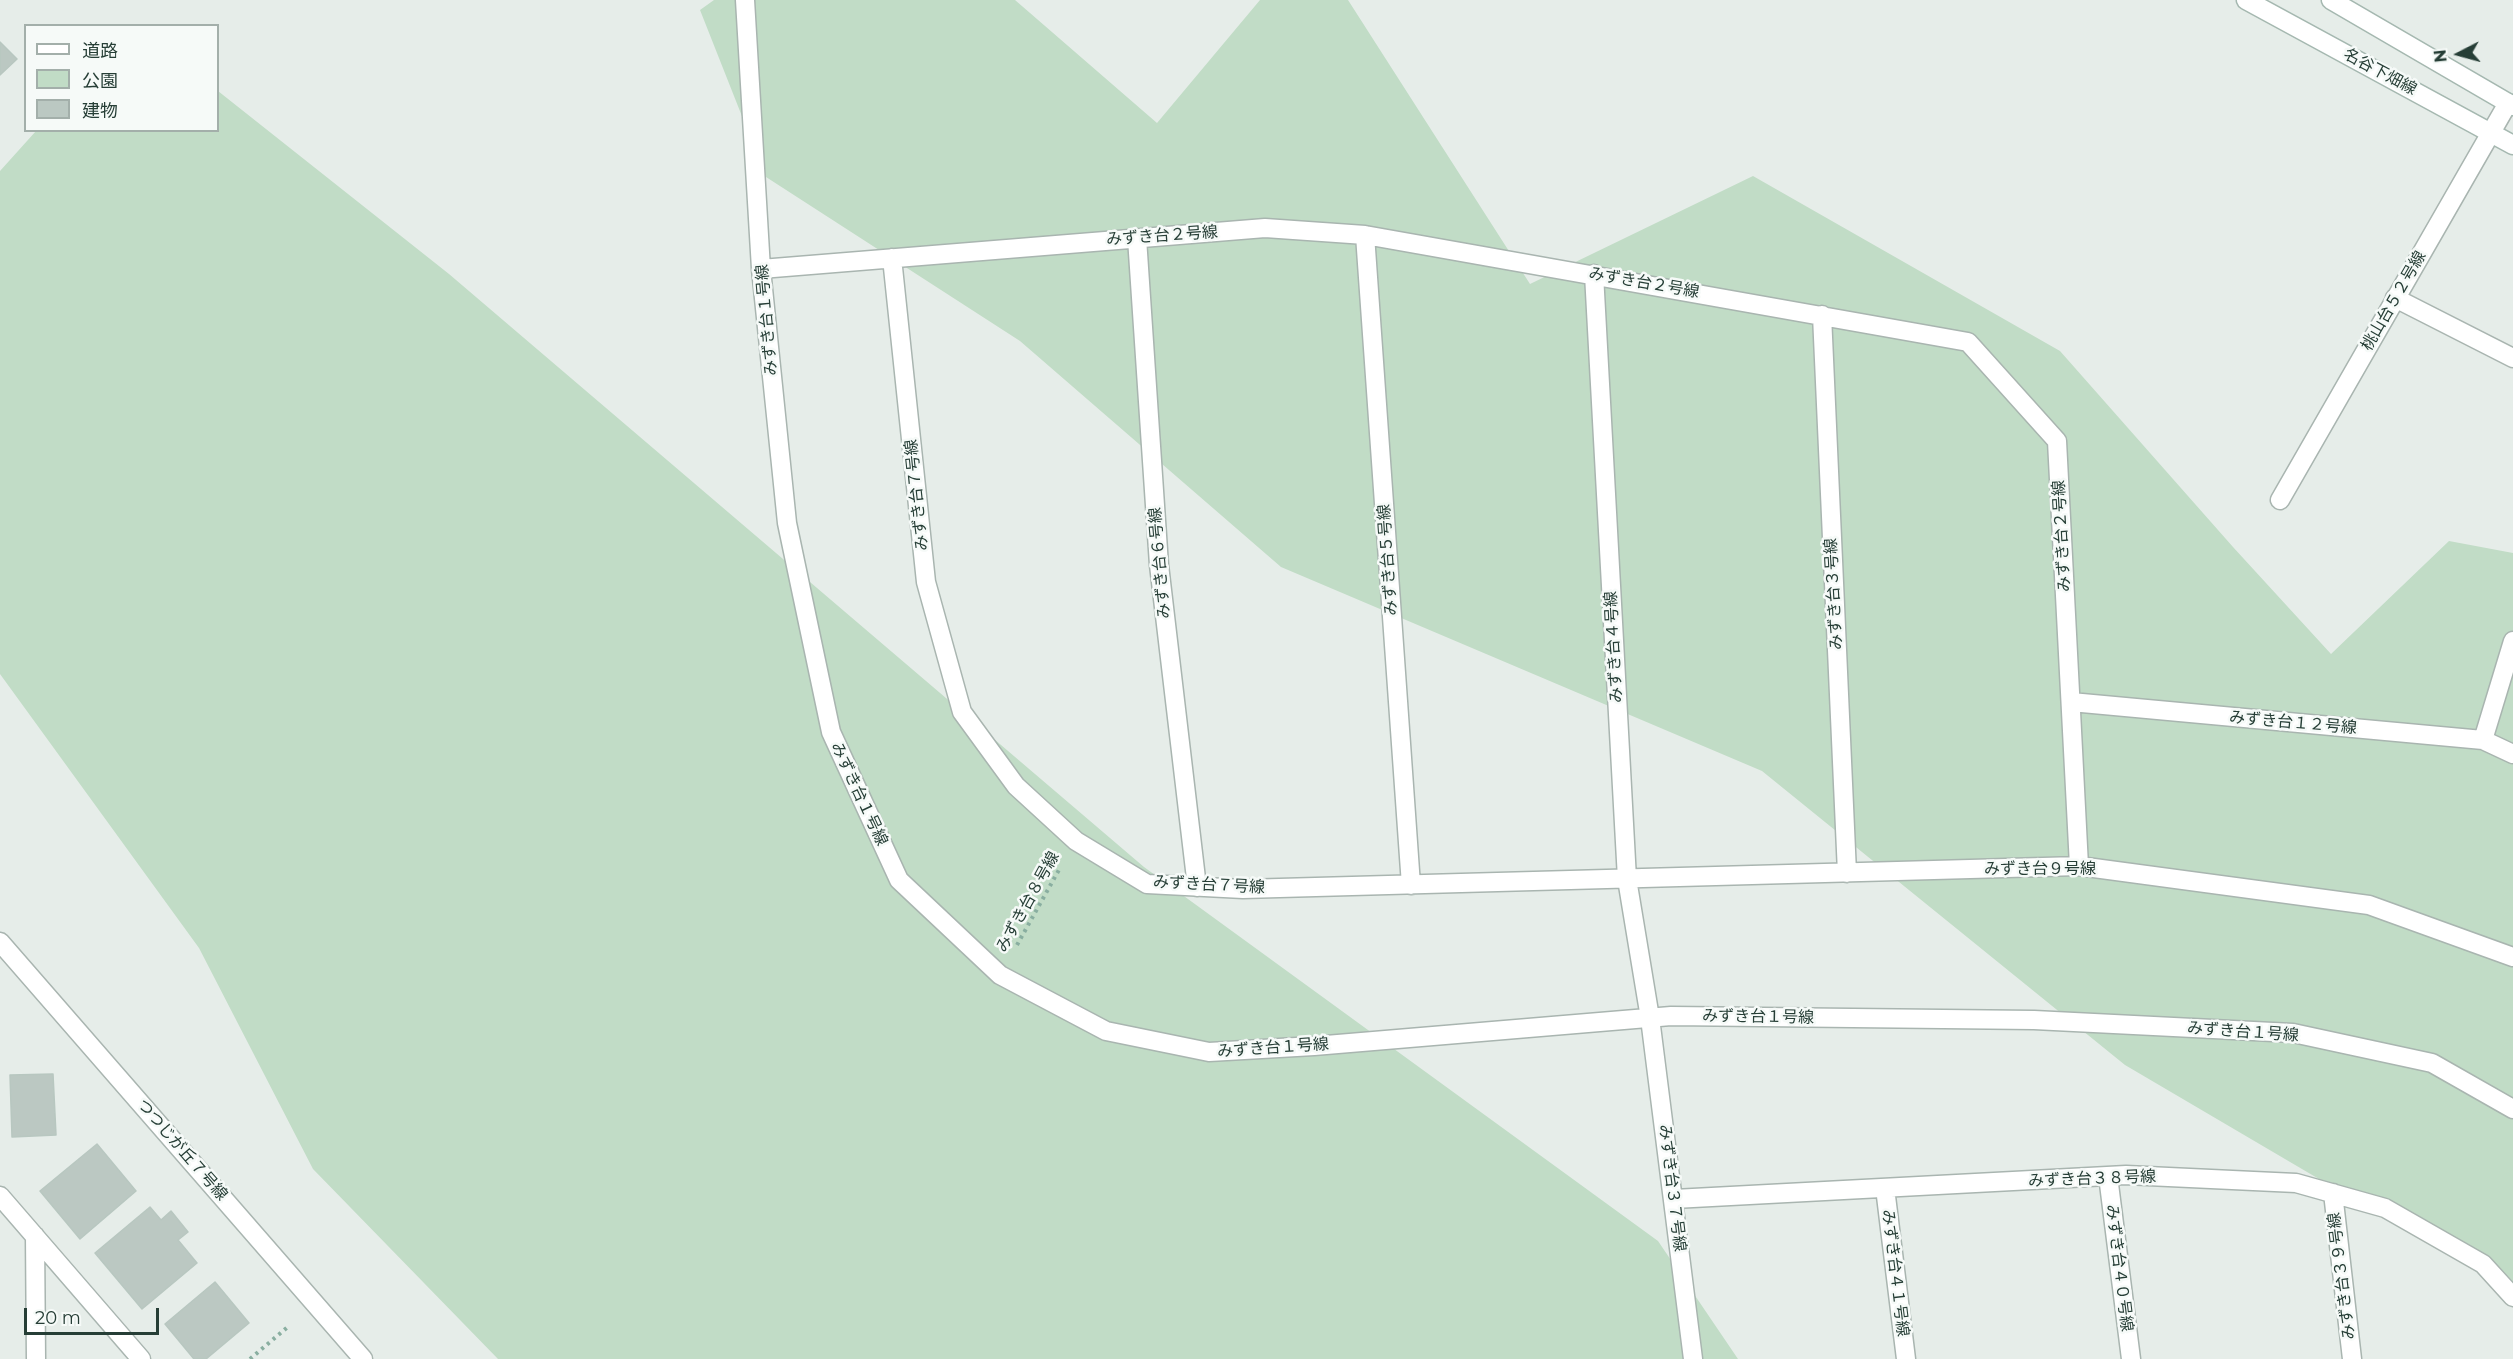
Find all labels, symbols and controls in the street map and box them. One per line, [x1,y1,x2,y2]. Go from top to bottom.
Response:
legend [24,24,219,132]
north arrow [2429,24,2489,84]
text: 道路 [82,40,118,62]
street label: 名谷下畑線 [2340,45,2420,99]
text: N [2430,49,2451,63]
text: 公園 [82,70,118,92]
text: 建物 [82,100,118,122]
street label: みずき台２号線 [1105,223,1219,249]
street label: 桃山台５２号線 [2358,248,2430,354]
street label: みずき台１号線 [753,263,781,377]
street label: みずき台２号線 [1587,264,1701,302]
street label: みずき台７号線 [902,438,932,552]
street label: みずき台２号線 [2049,480,2075,592]
street label: みずき台５号線 [1375,503,1401,617]
street label: みずき台６号線 [1146,506,1174,620]
street label: みずき台３号線 [1821,538,1847,650]
street label: みずき台４号線 [1601,591,1627,703]
street label: みずき台１２号線 [2228,708,2358,738]
street label: みずき台１号線 [827,739,891,849]
street label: みずき台８号線 [992,848,1064,956]
street label: みずき台９号線 [1984,859,2096,879]
street label: みずき台７号線 [1153,872,1265,898]
street label: みずき台１号線 [1702,1006,1814,1028]
street label: みずき台１号線 [2186,1019,2300,1045]
street label: みずき台１号線 [1216,1035,1330,1061]
street label: つつじが丘７号線 [133,1095,231,1205]
street label: みずき台３７号線 [1655,1123,1689,1253]
street label: みずき台３８号線 [2028,1167,2156,1191]
street label: みずき台４０号線 [2102,1203,2136,1333]
street label: みずき台４１号線 [1878,1208,1912,1338]
street label: みずき台３９号線 [2325,1211,2359,1341]
scale bar [27,1296,162,1334]
text: 20 m [35,1307,81,1329]

